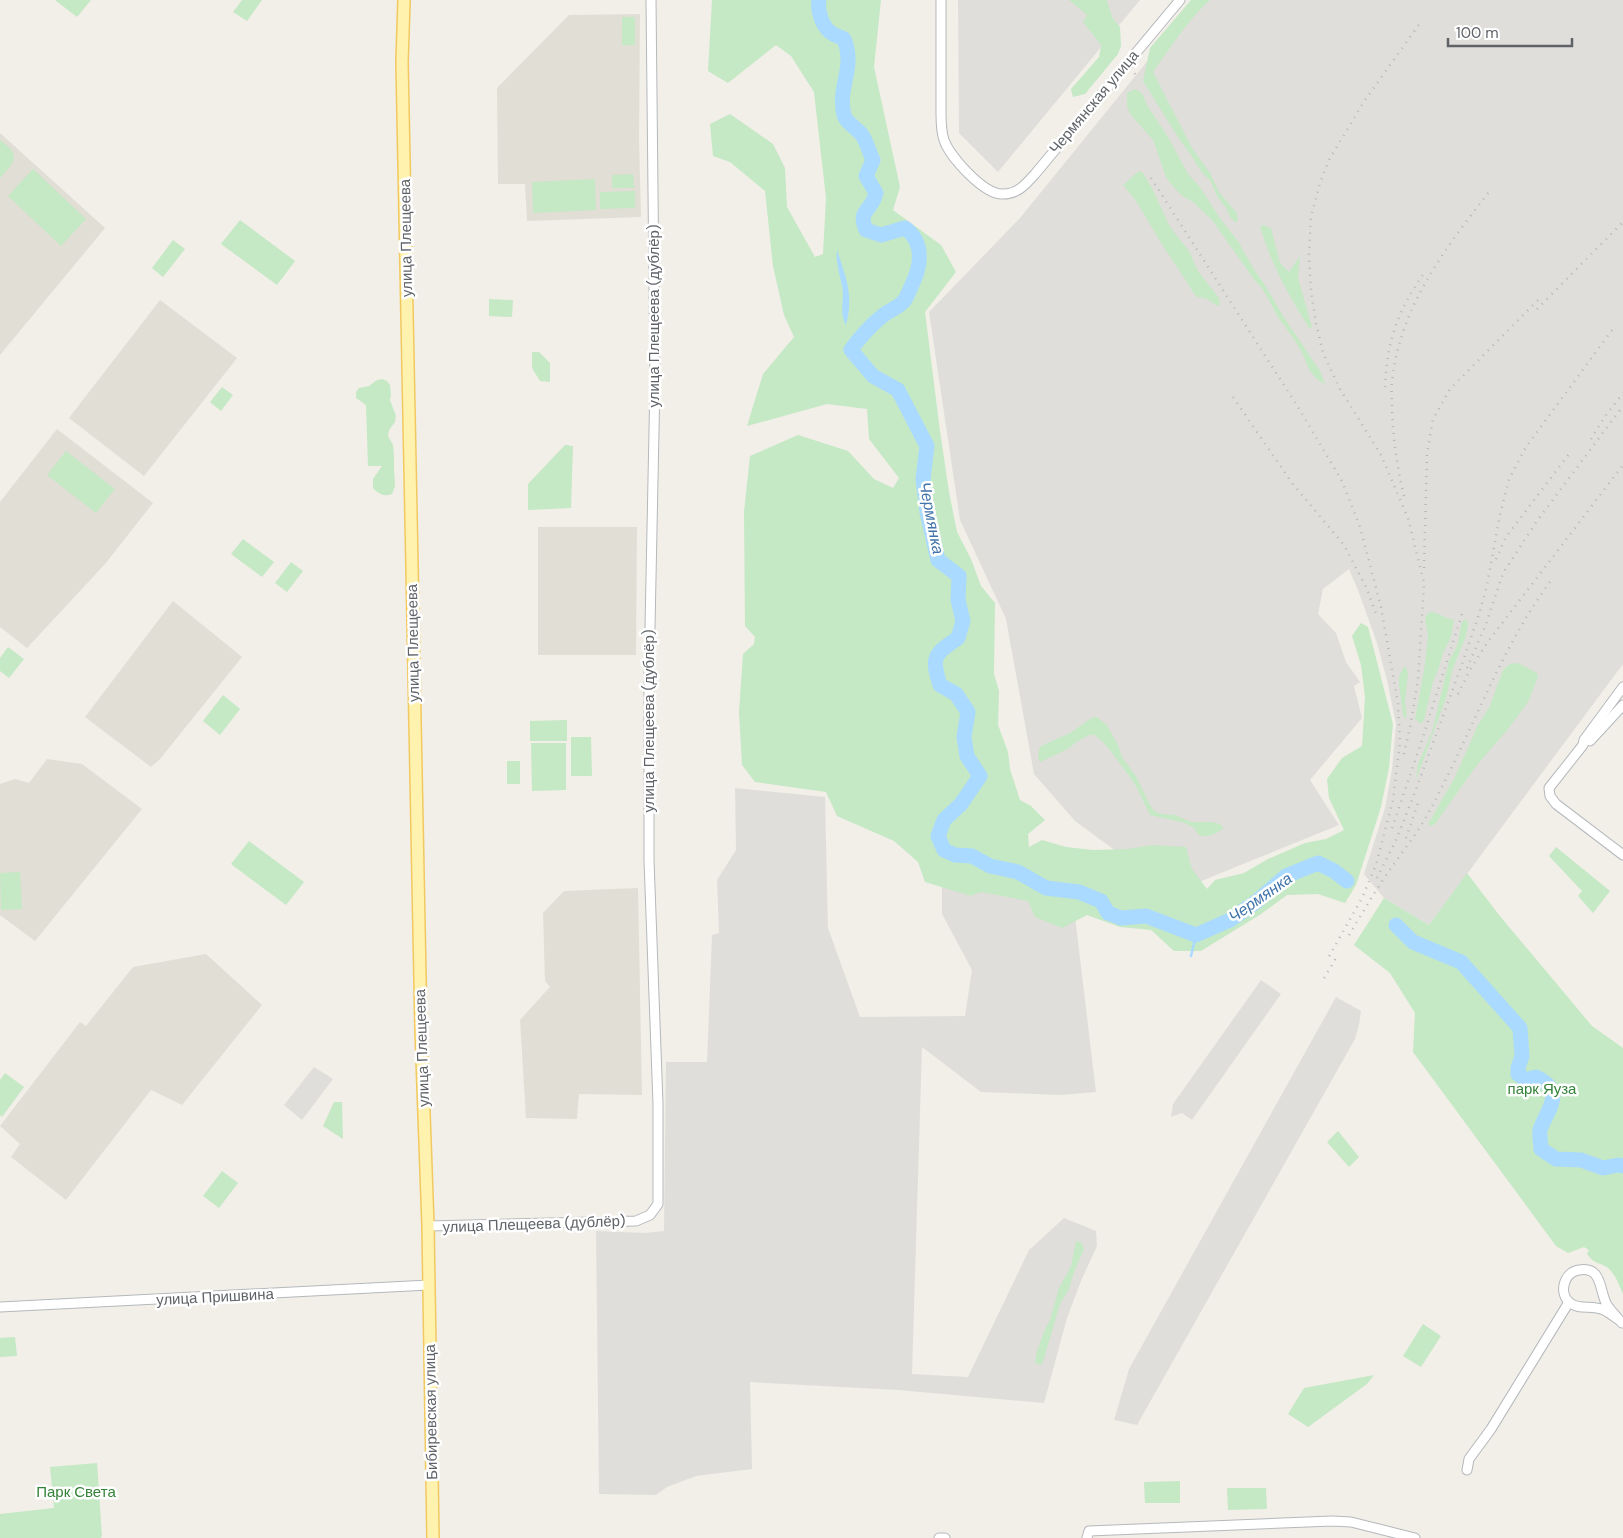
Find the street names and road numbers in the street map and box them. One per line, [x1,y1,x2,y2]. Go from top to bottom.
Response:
street label: Чермянская улица [1045,45,1144,158]
street label: улица Плещеева [395,178,417,297]
street label: улица Плещеева (дублёр) [644,224,664,408]
street label: улица Плещеева [402,583,424,702]
street label: улица Плещеева (дублёр) [639,629,659,813]
street label: улица Плещеева [410,988,434,1107]
street label: улица Плещеева (дублёр) [442,1211,626,1237]
street label: улица Пришвина [156,1284,275,1310]
street label: Бибиревская улица [420,1343,442,1480]

